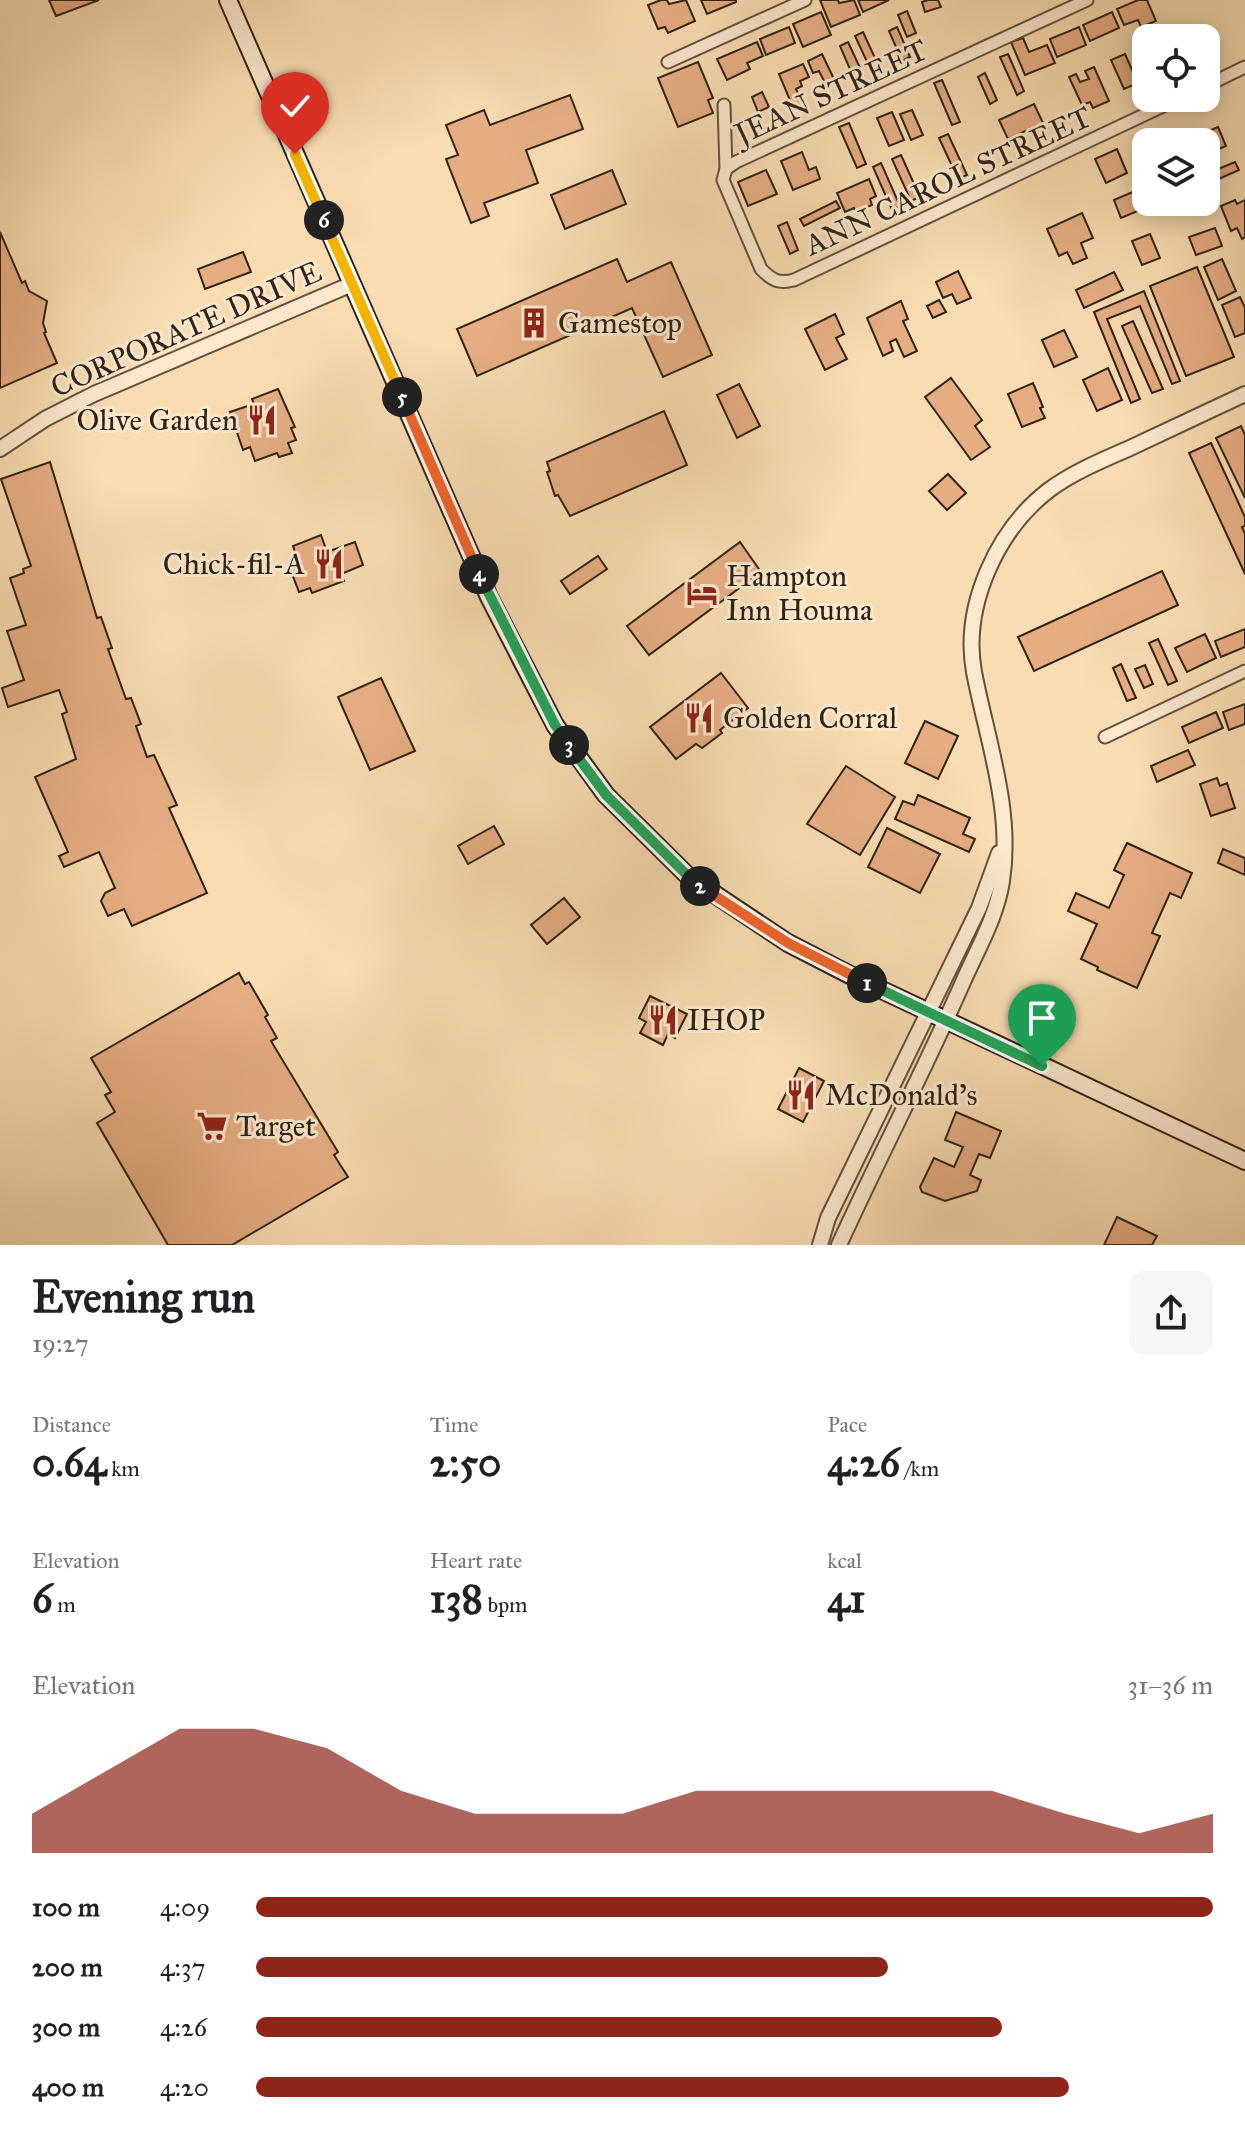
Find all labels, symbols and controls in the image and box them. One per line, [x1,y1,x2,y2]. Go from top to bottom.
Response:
map controls [1132,24,1220,216]
button: locate [1132,24,1220,112]
street label: JEAN STREET [726,32,933,154]
pin [261,72,329,154]
icon: check [273,84,317,128]
street label: ANN CAROL STREET [797,99,1097,264]
button: layers [1132,128,1220,216]
pin: 6 [304,200,344,240]
text: 6 [318,206,330,233]
street label: CORPORATE DRIVE [45,253,327,405]
place label: Gamestop [558,305,682,341]
building icon: Gamestop [517,306,551,340]
pin: 5 [382,377,422,417]
text: 5 [397,383,407,410]
place label: Olive Garden [77,402,238,438]
restaurant icon: Olive Garden [245,403,279,437]
place label: Chick-fil-A [163,546,305,582]
restaurant icon: Chick-fil-A [312,547,346,581]
pin: 4 [459,554,499,594]
place label: Hampton Inn Houma [726,558,873,628]
text: 4 [473,560,485,587]
hotel icon: Hampton Inn Houma [685,576,719,610]
place label: Golden Corral [723,700,898,736]
restaurant icon: Golden Corral [682,701,716,735]
pin: 3 [549,725,589,765]
text: 3 [565,731,573,758]
pin: 2 [680,866,720,906]
text: 2 [695,872,705,899]
pin: 1 [847,963,887,1003]
text: 1 [863,969,871,996]
pin [1008,984,1076,1066]
icon: arrive [1020,996,1064,1040]
place label: IHOP [687,1002,765,1038]
restaurant icon: IHOP [646,1003,680,1037]
place label: McDonald's [825,1077,977,1113]
restaurant icon: McDonald's [784,1078,818,1112]
place label: Target [236,1108,316,1144]
supermarket icon: Target [195,1109,229,1143]
text: Evening run [32,1270,255,1324]
button: share [1129,1271,1213,1355]
text: 19:27 [32,1327,89,1359]
text: Distance [32,1411,111,1438]
text: Time [430,1411,478,1438]
text: Pace [827,1411,867,1438]
text: 0.64 [32,1438,106,1487]
text: 2:50 [430,1438,501,1487]
text: 4:26 [827,1438,900,1487]
text: km [106,1455,140,1482]
text: /km [900,1455,939,1482]
text: Elevation [32,1547,119,1574]
text: Heart rate [430,1547,522,1574]
text: kcal [827,1547,862,1574]
text: 6 [32,1574,53,1623]
text: 138 [430,1574,483,1623]
text: 41 [827,1574,865,1623]
text: m [53,1591,76,1618]
text: bpm [483,1591,528,1618]
text: Elevation [32,1669,135,1701]
text: 31–36 m [1128,1669,1213,1701]
text: 100 m [32,1891,100,1923]
text: 4:09 [160,1891,210,1923]
text: 200 m [32,1951,103,1983]
text: 4:37 [160,1951,205,1983]
text: 300 m [32,2011,100,2043]
text: 4:26 [160,2011,207,2043]
text: 400 m [32,2071,104,2103]
text: 4:20 [160,2071,209,2103]

